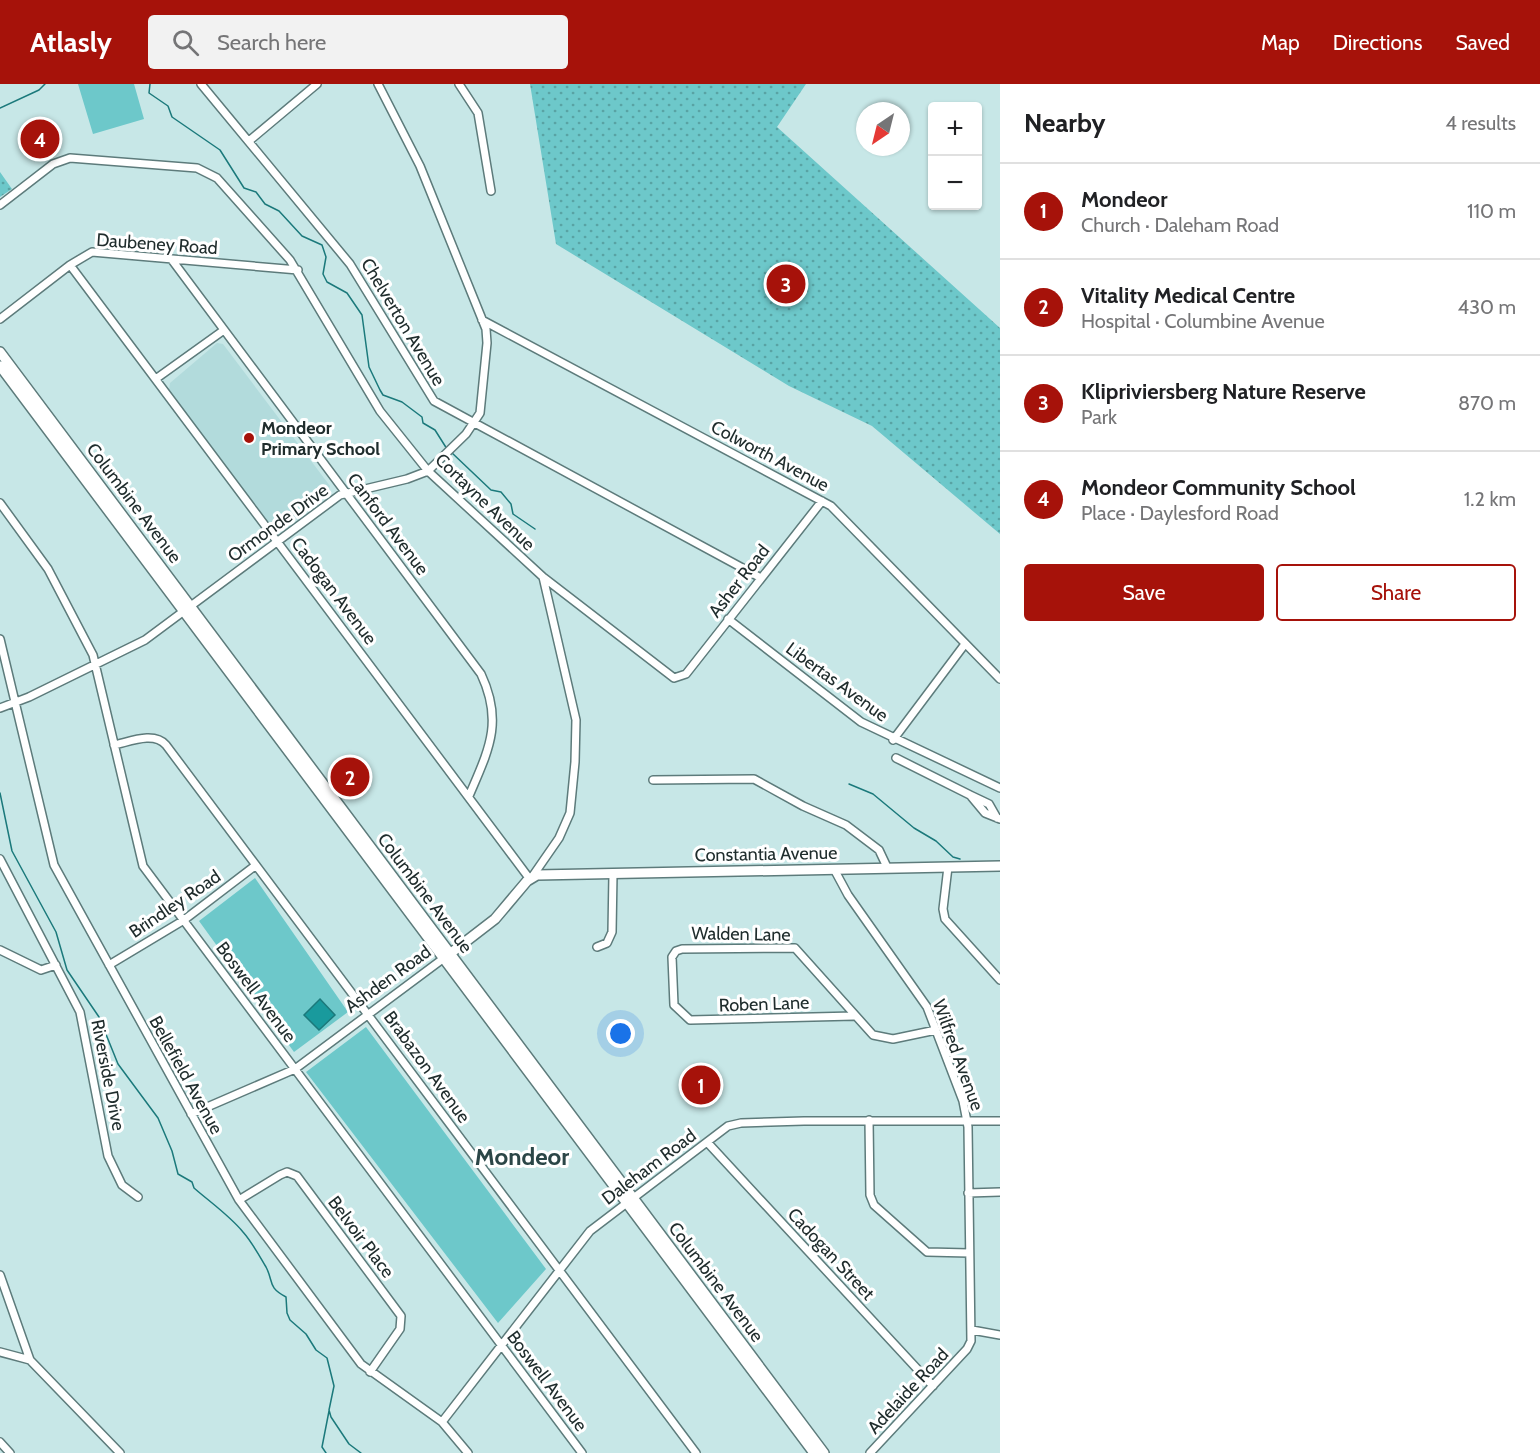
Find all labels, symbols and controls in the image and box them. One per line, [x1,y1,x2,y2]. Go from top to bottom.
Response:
search box [148,15,568,69]
text: Atlasly [30,25,112,59]
icon: search [169,26,202,59]
text: Search here [217,29,326,56]
text: Map [1261,30,1300,55]
text: Directions [1333,30,1422,55]
text: Saved [1455,30,1510,55]
north arrow [856,102,910,156]
map controls [928,102,982,210]
button: + [928,102,982,156]
text: Nearby [1024,107,1105,139]
text: 4 results [1445,111,1516,135]
pin: 4 [20,116,60,162]
button: − [928,156,982,210]
text: Mondeor [1081,186,1167,213]
text: 1 [1040,199,1047,223]
text: 110 m [1467,199,1516,223]
text: Church · Daleham Road [1081,213,1279,237]
street label: Daubeney Road [96,229,218,259]
street label: Chelverton Avenue [356,254,450,390]
pin: 3 [766,262,806,306]
text: Vitality Medical Centre [1081,282,1295,309]
text: 2 [1038,295,1049,319]
text: 430 m [1458,295,1516,319]
text: Hospital · Columbine Avenue [1081,309,1325,333]
text: Klipriviersberg Nature Reserve [1081,378,1366,405]
text: 3 [1038,391,1049,415]
text: 870 m [1458,391,1516,415]
text: Park [1081,405,1117,429]
street label: Colworth Avenue [707,416,833,496]
place label: Mondeor Primary School [261,417,380,460]
marker: Mondeor Primary School [242,431,256,445]
street label: Columbine Avenue [82,439,186,567]
street label: Cortayne Avenue [431,449,539,555]
street label: Canford Avenue [343,469,433,579]
text: Mondeor Community School [1081,474,1356,501]
street label: Ormonde Drive [223,479,333,567]
text: 4 [1037,487,1050,511]
text: 1.2 km [1464,487,1516,511]
text: Place · Daylesford Road [1081,501,1279,525]
street label: Cadogan Avenue [287,533,381,649]
street label: Asher Road [704,540,774,622]
button: Save [1024,564,1264,621]
button: Share [1276,564,1516,621]
street label: Libertas Avenue [782,638,892,726]
pin: 2 [330,754,370,800]
street label: Columbine Avenue [373,829,477,957]
street label: Constantia Avenue [695,842,837,866]
street label: Brindley Road [125,865,225,943]
street label: Walden Lane [691,922,791,946]
street label: Boswell Avenue [211,937,301,1047]
street label: Ashden Road [341,941,435,1017]
street label: Roben Lane [718,991,810,1017]
street label: Wilfred Avenue [928,996,988,1114]
street label: Brabazon Avenue [379,1007,475,1127]
street label: Bellefield Avenue [144,1012,228,1138]
street label: Riverside Drive [86,1017,130,1133]
your location [606,1019,635,1048]
pin: 1 [682,1062,720,1108]
street label: Daleham Road [598,1124,700,1210]
district label: Mondeor [475,1142,569,1171]
street label: Belvoir Place [323,1192,399,1282]
street label: Cadogan Street [783,1203,879,1305]
street label: Columbine Avenue [664,1218,768,1346]
street label: Boswell Avenue [502,1326,592,1436]
street label: Adelaide Road [863,1344,953,1438]

